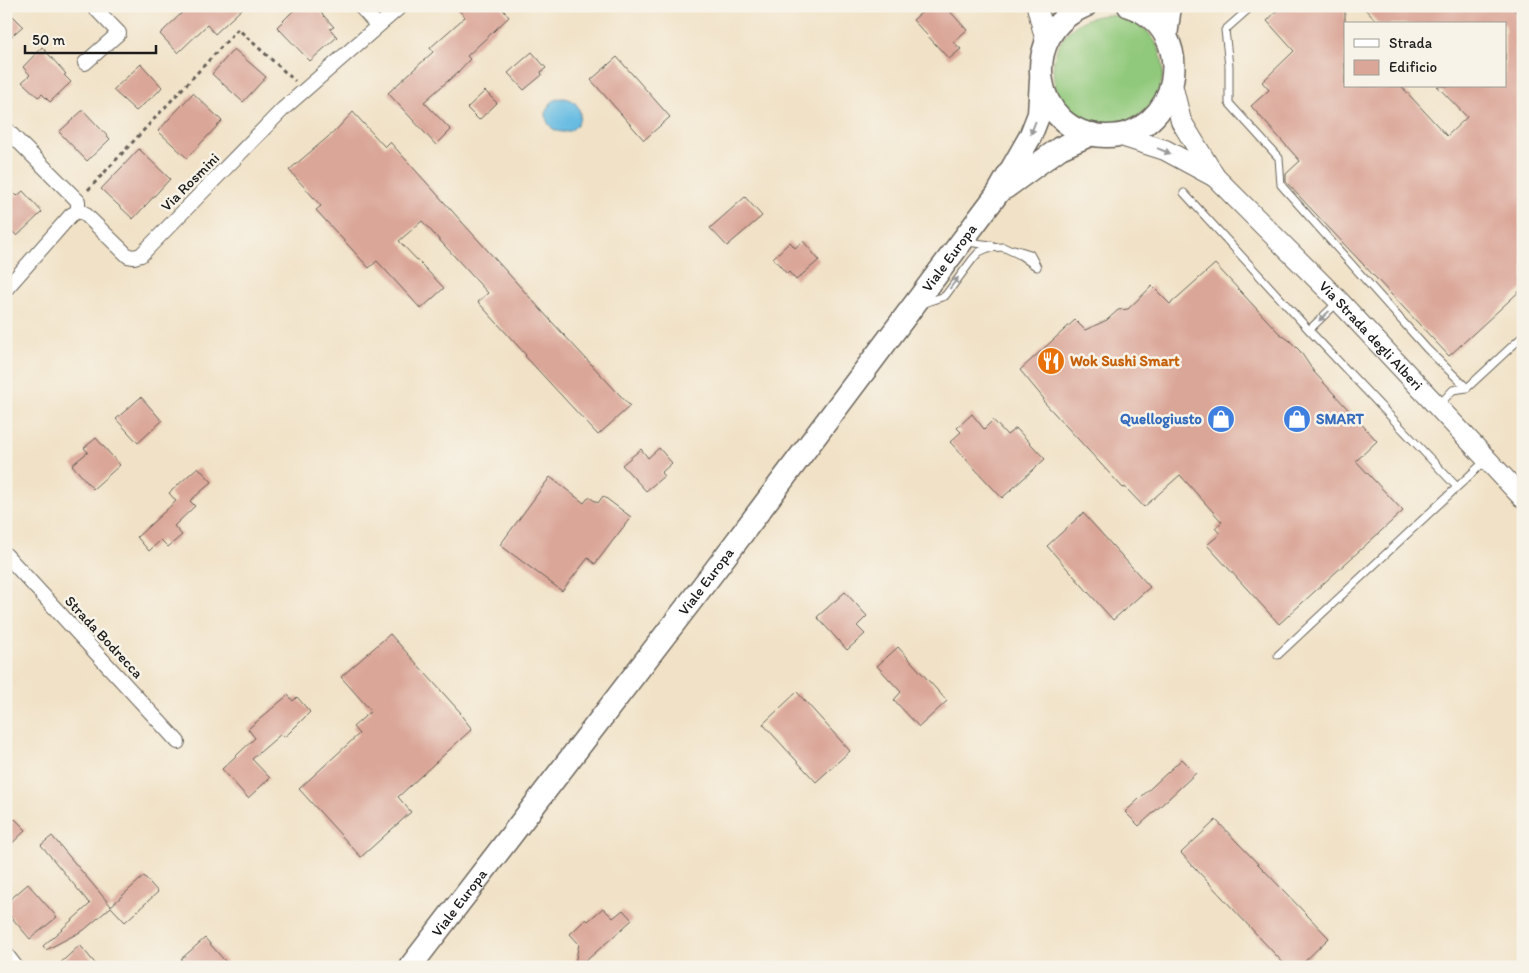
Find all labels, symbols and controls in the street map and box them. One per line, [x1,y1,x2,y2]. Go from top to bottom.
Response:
scale bar [25,22,156,54]
legend [1344,22,1506,88]
text: 50 m [32,31,65,49]
text: Strada [1389,34,1433,52]
text: Edificio [1389,58,1437,76]
one-way arrow [1029,121,1037,136]
one-way arrow [1157,147,1171,155]
street label: Via Rosmini [157,149,223,215]
street label: Viale Europa [918,220,981,295]
one-way arrow [949,277,960,290]
street label: Via Strada degli Alberi [1315,277,1427,394]
one-way arrow [1318,310,1330,322]
restaurant icon: Wok Sushi Smart [1036,346,1066,376]
place label: Wok Sushi Smart [1070,352,1180,370]
shop icon: Quellogiusto [1206,404,1236,434]
shop icon: SMART [1282,404,1312,434]
place label: Quellogiusto [1120,410,1202,429]
place label: SMART [1316,410,1364,428]
street label: Viale Europa [674,544,738,619]
street label: Strada Bodrecca [61,592,147,682]
street label: Viale Europa [428,865,491,940]

